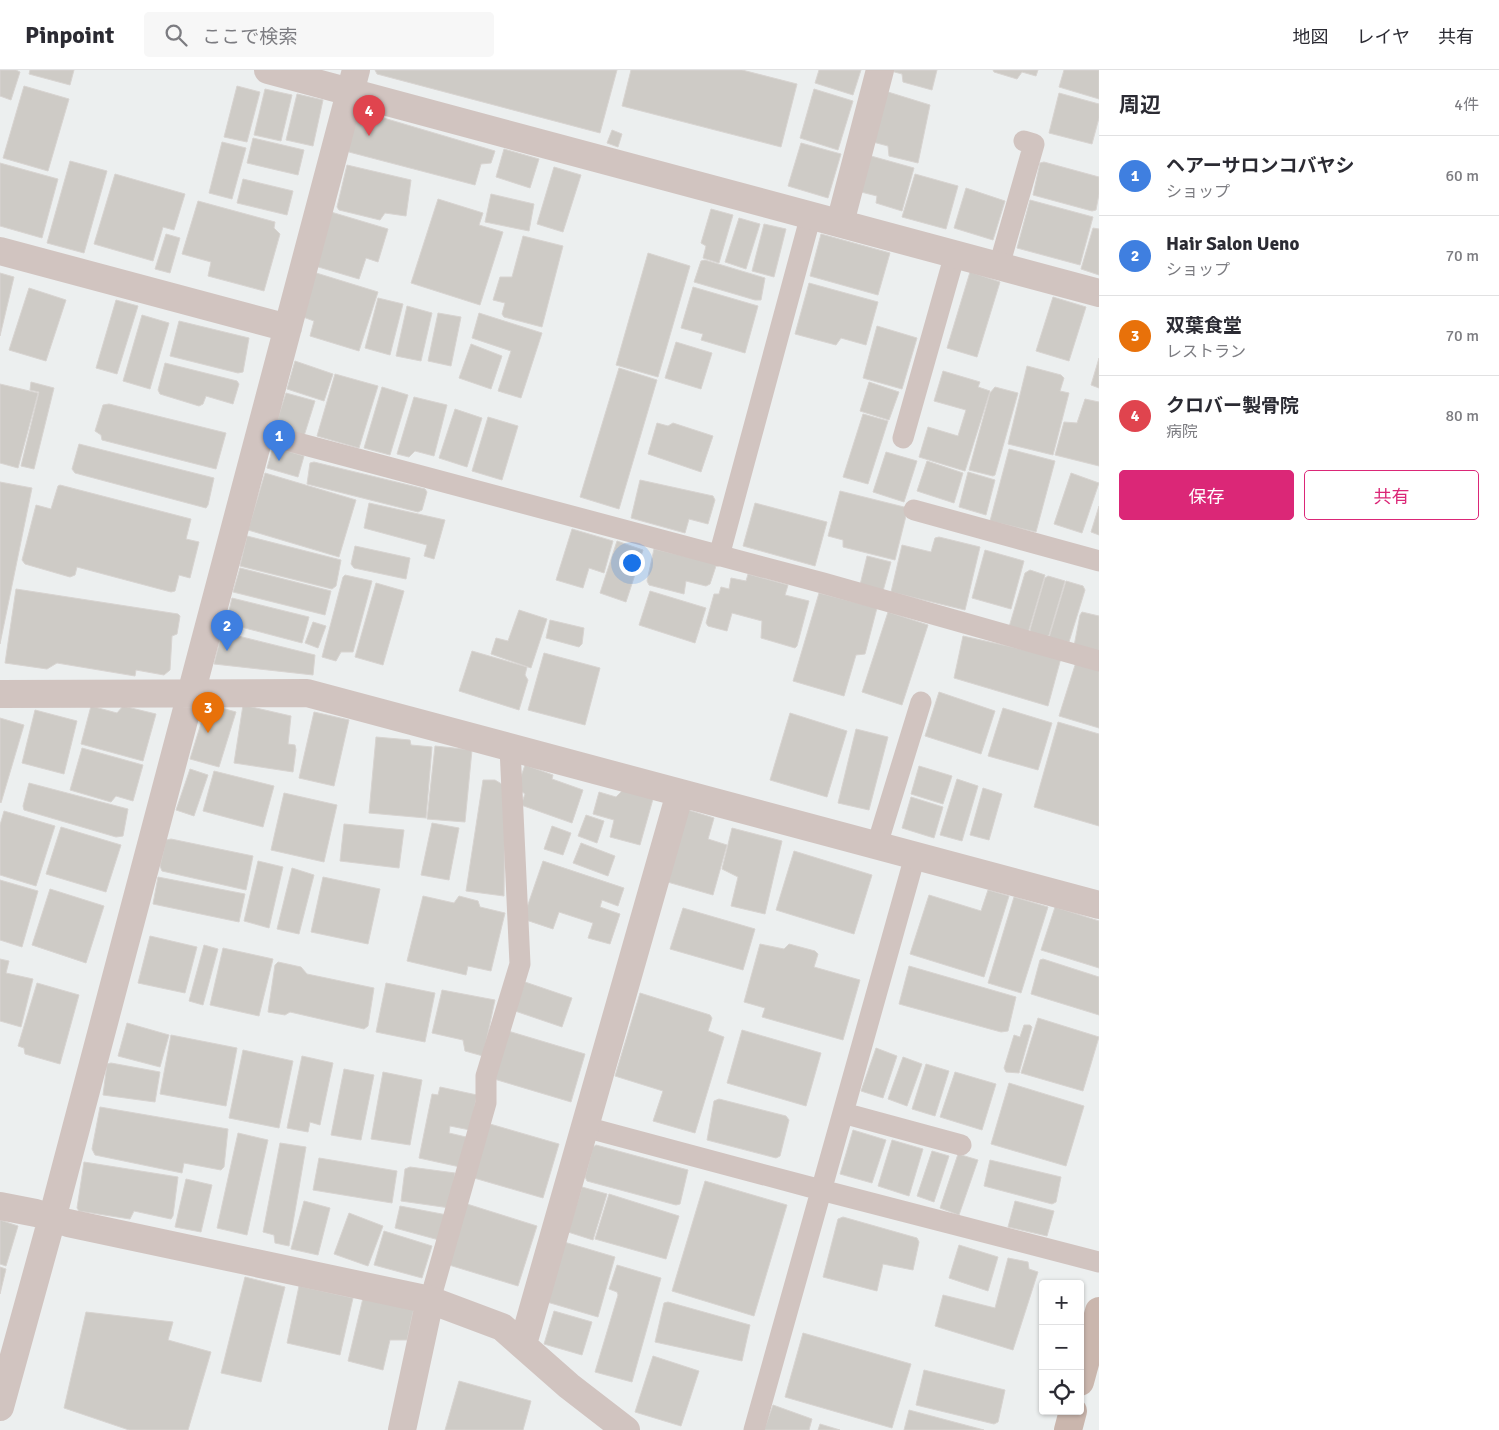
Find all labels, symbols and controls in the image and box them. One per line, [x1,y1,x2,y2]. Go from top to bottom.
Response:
search box [144,12,494,57]
text: Pinpoint [25,20,114,50]
icon: search [162,21,190,49]
text: ここで検索 [202,25,297,49]
text: 地図 [1293,26,1329,48]
text: レイヤ [1357,26,1410,48]
text: 共有 [1438,26,1474,48]
text: 周辺 [1119,92,1161,118]
pin: 4 [353,95,385,136]
text: 4件 [1454,95,1479,115]
text: ヘアーサロンコバヤシ [1166,154,1354,178]
text: 1 [1131,166,1139,186]
text: 60 m [1445,166,1479,186]
text: ショップ [1166,182,1230,202]
text: Hair Salon Ueno [1166,232,1299,256]
text: 2 [1131,246,1139,266]
text: 70 m [1445,246,1479,266]
text: ショップ [1166,260,1230,280]
text: 双葉食堂 [1166,314,1242,338]
text: 3 [1131,326,1139,346]
text: 70 m [1445,326,1479,346]
text: レストラン [1166,342,1246,362]
text: クロバー製骨院 [1166,394,1299,418]
text: 4 [1131,406,1139,426]
text: 80 m [1445,406,1479,426]
pin: 1 [263,420,295,461]
text: 病院 [1166,422,1198,442]
button: 保存 [1119,470,1294,520]
button: 共有 [1304,470,1479,520]
your location [619,550,645,576]
pin: 2 [211,610,243,651]
pin: 3 [192,692,224,733]
map controls [1039,1280,1084,1415]
button: + [1039,1280,1084,1325]
button: − [1039,1325,1084,1370]
button: locate [1039,1370,1084,1415]

